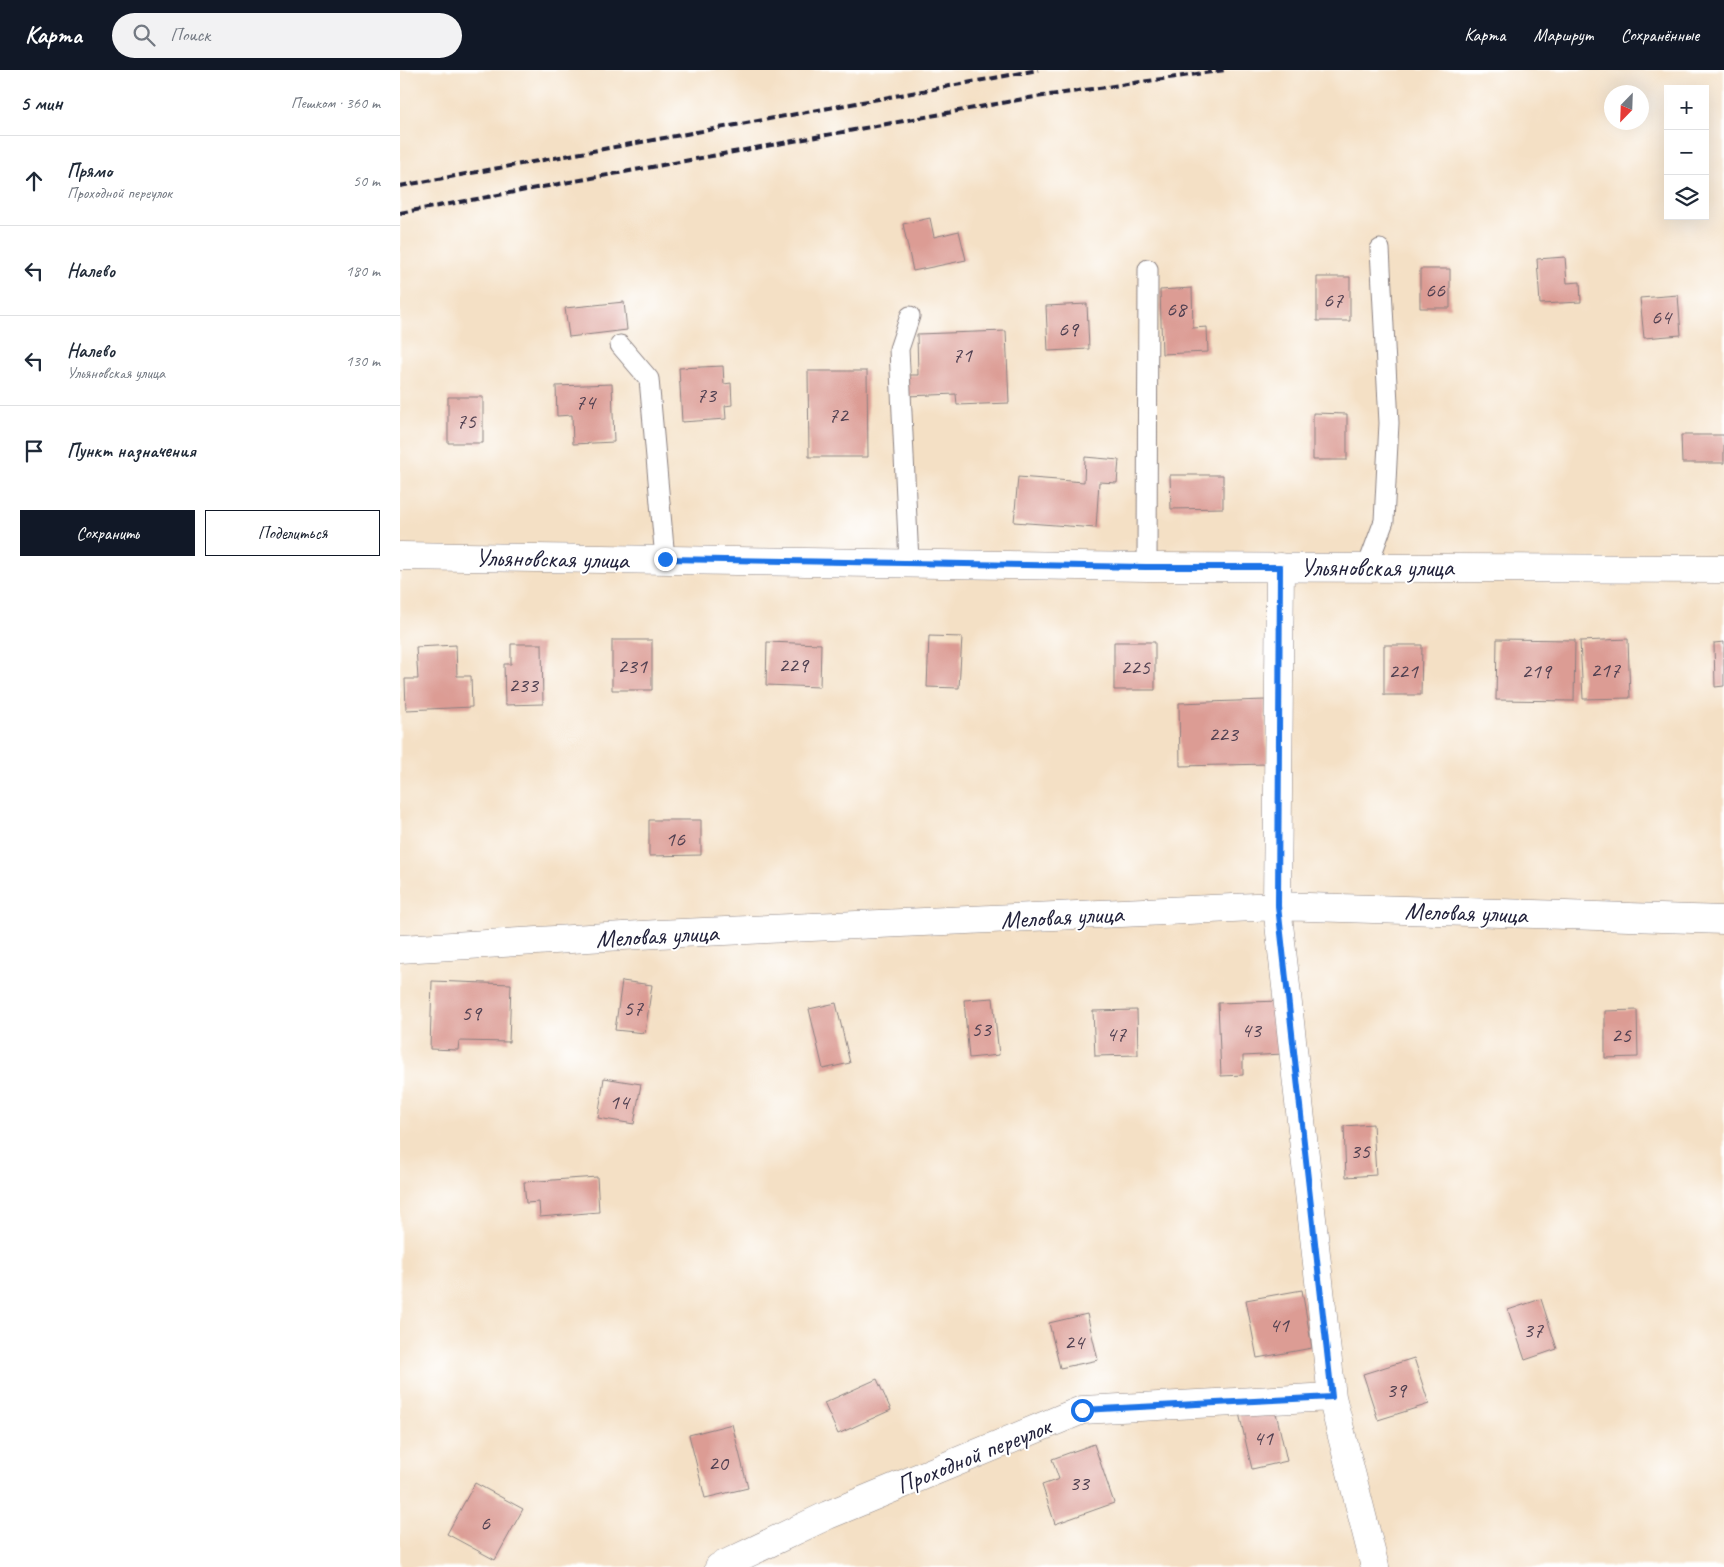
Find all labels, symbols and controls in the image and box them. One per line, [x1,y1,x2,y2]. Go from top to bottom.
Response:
search box [112,13,462,58]
text: Карта [25,20,82,50]
icon: search [130,21,158,49]
text: Поиск [170,23,210,47]
text: Карта [1464,24,1505,46]
text: Маршрут [1533,24,1593,46]
text: Сохранённые [1621,24,1699,46]
north arrow [1604,85,1649,130]
map controls [1664,85,1709,220]
button: + [1664,85,1709,130]
text: 5 мин [20,90,62,116]
text: Пешком · 360 m [291,93,380,113]
button: − [1664,130,1709,175]
text: Прямо [67,159,112,183]
icon: ahead [20,167,48,195]
text: 50 m [353,171,380,191]
button: layers [1664,175,1709,220]
text: Проходной переулок [67,183,172,203]
icon: left [20,257,48,285]
text: Налево [67,259,115,283]
text: 180 m [346,261,380,281]
house number: 66 [1425,276,1446,304]
house number: 67 [1323,286,1344,314]
house number: 68 [1166,295,1188,323]
house number: 64 [1651,303,1673,331]
house number: 69 [1058,315,1080,343]
text: Налево [67,339,115,363]
house number: 71 [952,341,973,369]
icon: left [20,347,48,375]
text: 130 m [346,351,380,371]
text: Ульяновская улица [67,363,165,383]
house number: 73 [696,381,718,409]
house number: 74 [575,388,597,416]
house number: 72 [828,401,850,429]
house number: 75 [456,407,477,435]
icon: arrive [20,437,48,465]
text: Пункт назначения [67,439,196,463]
button: Сохранить [20,510,195,556]
button: Поделиться [205,510,380,556]
street label: Ульяновская улица [475,542,631,576]
route end [654,548,677,571]
street label: Ульяновская улица [1300,552,1456,584]
house number: 229 [778,651,810,679]
house number: 231 [617,652,648,680]
house number: 225 [1120,653,1151,681]
house number: 217 [1590,656,1621,684]
house number: 221 [1388,657,1419,685]
house number: 219 [1521,657,1553,685]
house number: 233 [508,671,540,699]
house number: 223 [1208,720,1240,748]
house number: 16 [665,825,686,853]
street label: Меловая улица [1404,895,1530,931]
street label: Меловая улица [1000,898,1126,936]
street label: Меловая улица [595,917,721,955]
house number: 57 [623,994,644,1022]
house number: 59 [461,999,483,1027]
house number: 53 [971,1015,993,1043]
house number: 43 [1241,1016,1263,1044]
house number: 47 [1106,1020,1127,1048]
house number: 25 [1611,1021,1632,1049]
house number: 14 [609,1088,631,1116]
house number: 35 [1350,1137,1371,1165]
house number: 41 [1269,1311,1290,1339]
house number: 37 [1523,1316,1544,1344]
house number: 24 [1064,1328,1086,1356]
house number: 39 [1386,1376,1408,1404]
route start [1071,1399,1094,1422]
street label: Проходной переулок [891,1409,1058,1501]
house number: 41 [1253,1424,1274,1452]
house number: 20 [708,1449,730,1477]
house number: 33 [1069,1469,1091,1497]
house number: 6 [480,1509,491,1537]

